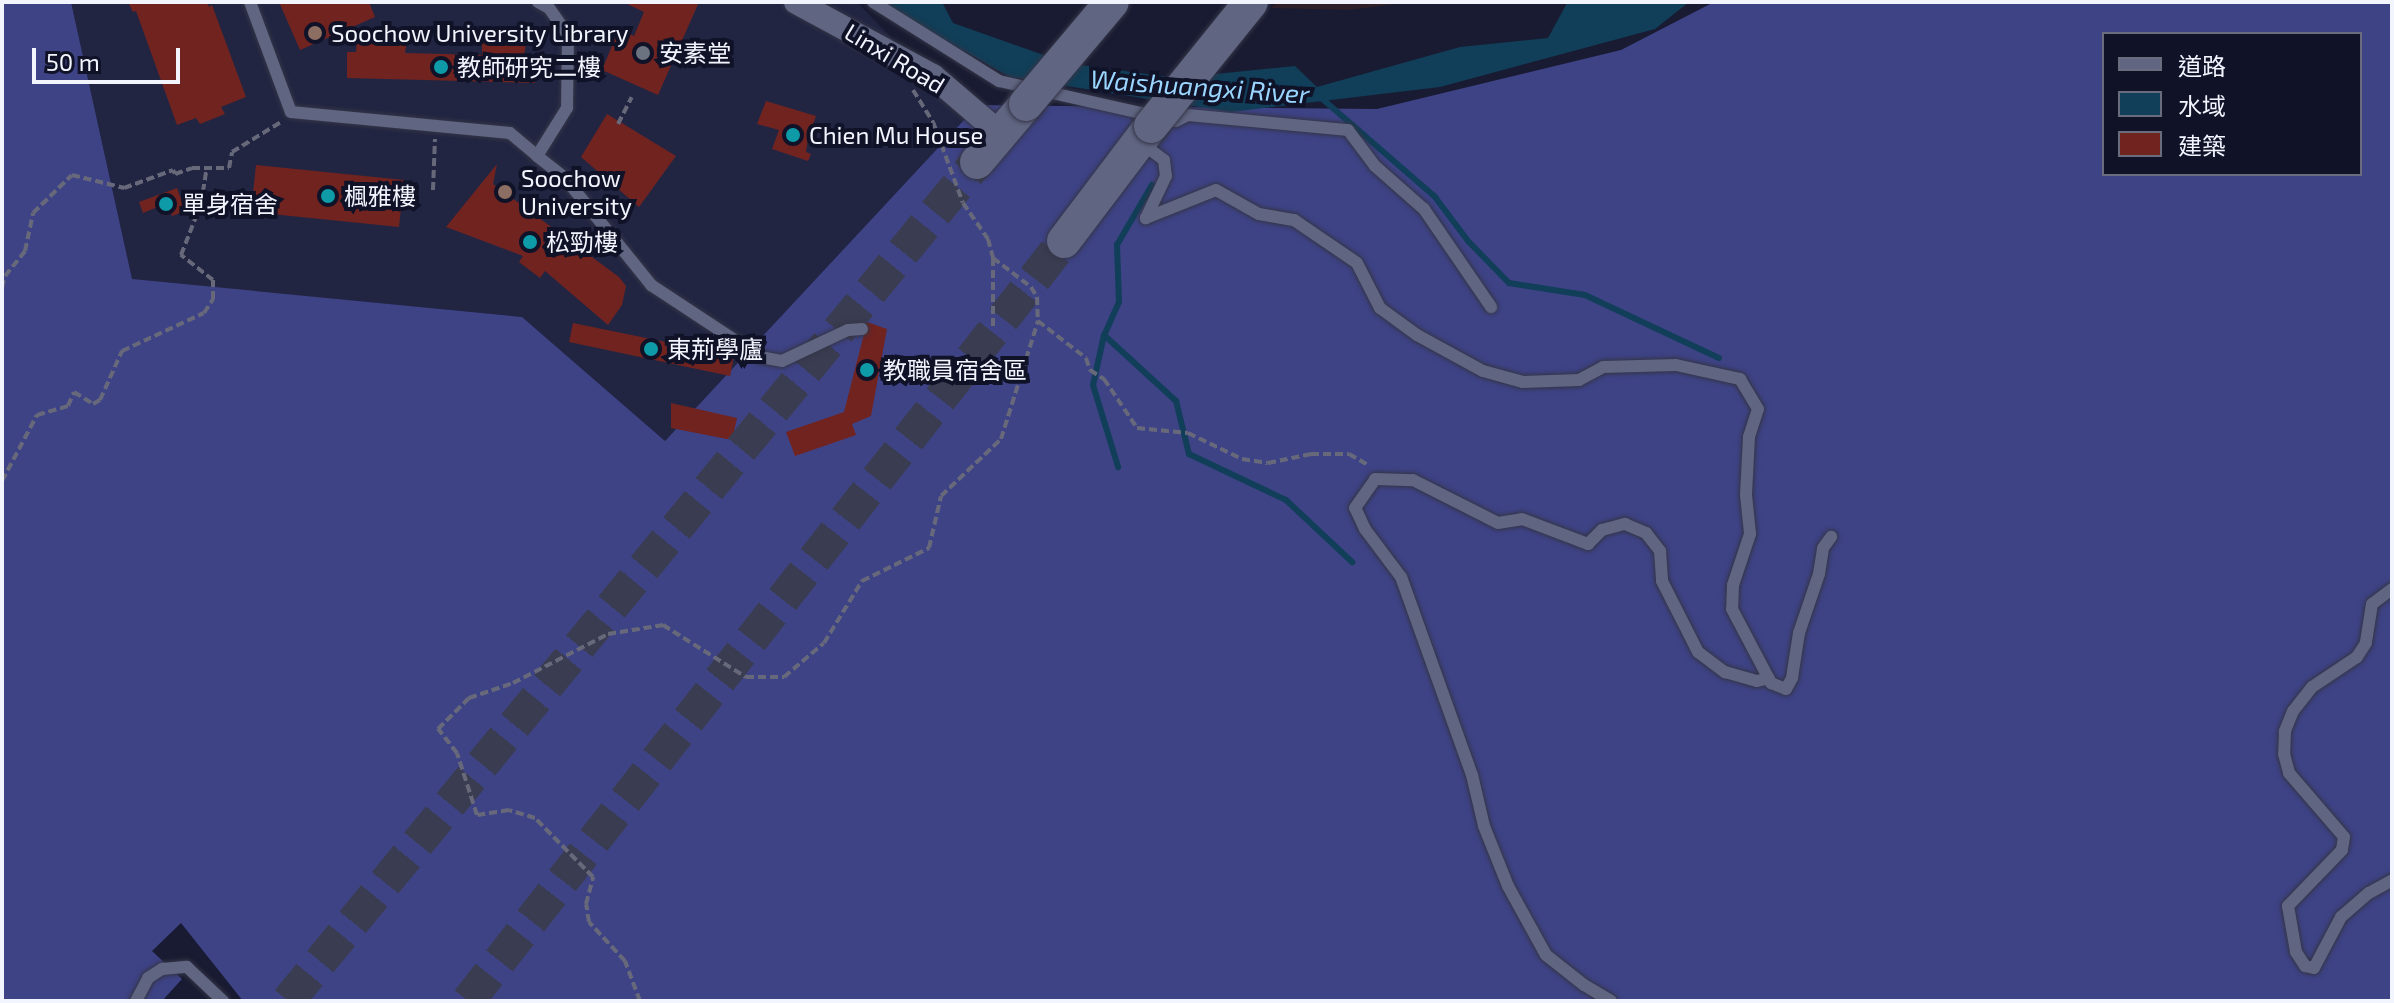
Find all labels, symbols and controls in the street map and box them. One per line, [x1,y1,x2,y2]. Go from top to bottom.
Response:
street label: Linxi Road [840,17,950,99]
place label: Soochow University Library [331,19,629,47]
marker: Soochow University Library [306,24,324,42]
scale bar [36,32,184,82]
legend [2102,32,2362,176]
place label: 安素堂 [659,39,731,67]
marker: 安素堂 [634,44,652,62]
text: 50 m [46,47,100,76]
text: 道路 [2178,51,2226,80]
place label: 教師研究二樓 [457,53,601,81]
marker: 教師研究二樓 [432,58,450,76]
water label: Waishuangxi River [1089,63,1311,109]
text: 水域 [2178,91,2226,120]
place label: Chien Mu House [809,121,983,149]
marker: Chien Mu House [784,126,802,144]
text: 建築 [2178,131,2226,160]
place label: Soochow University [521,164,632,220]
place label: 楓雅樓 [344,182,416,210]
marker: Soochow University [496,183,514,201]
marker: 楓雅樓 [319,187,337,205]
place label: 單身宿舍 [182,190,278,218]
marker: 單身宿舍 [157,195,175,213]
place label: 松勁樓 [546,228,618,256]
marker: 松勁樓 [521,233,539,251]
place label: 東荊學廬 [667,335,763,363]
marker: 東荊學廬 [642,340,660,358]
place label: 教職員宿舍區 [883,356,1027,384]
marker: 教職員宿舍區 [858,361,876,379]

